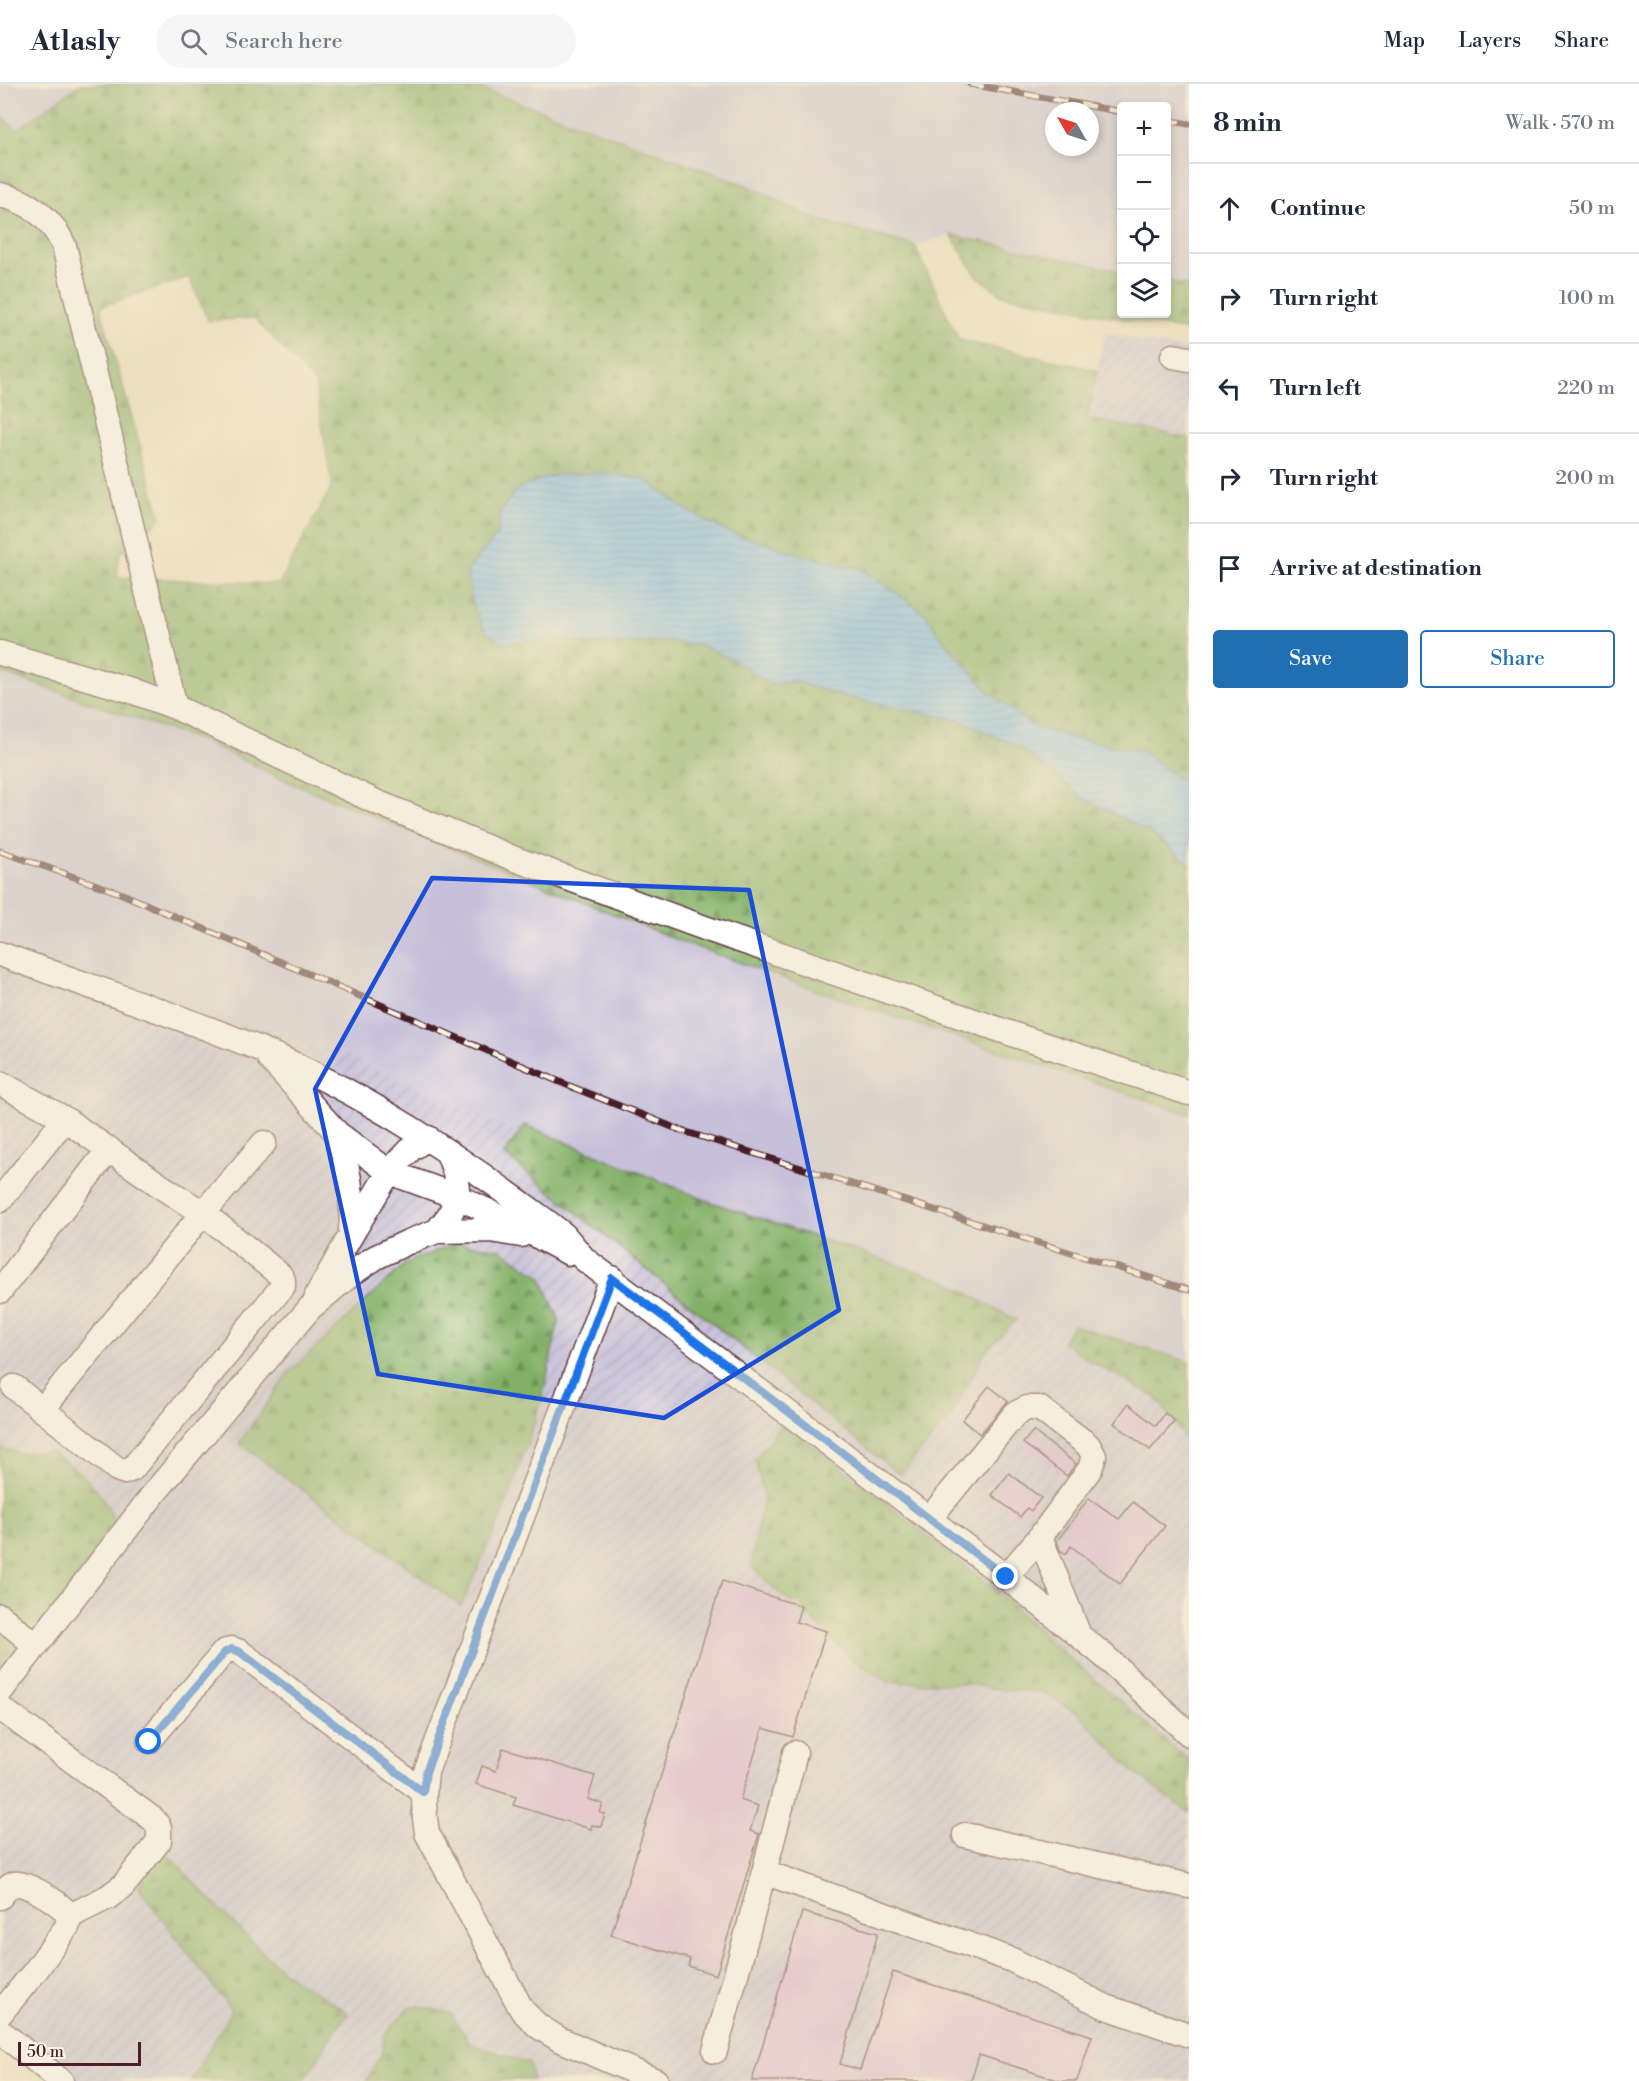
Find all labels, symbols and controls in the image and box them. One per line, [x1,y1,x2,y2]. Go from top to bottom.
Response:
search box [156,14,576,68]
text: Atlasly [30,24,120,59]
icon: search [177,25,210,58]
text: Search here [225,28,343,55]
text: Map [1384,28,1425,54]
text: Layers [1458,28,1521,54]
text: Share [1554,28,1609,54]
north arrow [1045,102,1099,156]
map controls [1117,102,1171,318]
button: + [1117,102,1171,156]
text: 8 min [1213,107,1282,139]
text: Walk · 570 m [1505,111,1615,136]
button: − [1117,156,1171,210]
icon: ahead [1213,192,1246,225]
text: Continue [1270,195,1366,222]
text: 50 m [1569,196,1615,221]
button: locate [1117,210,1171,264]
button: layers [1117,264,1171,318]
icon: right [1213,282,1246,315]
text: Turn right [1270,285,1378,312]
text: 100 m [1559,286,1615,311]
icon: left [1213,372,1246,405]
text: Turn left [1270,375,1361,402]
text: 220 m [1557,376,1615,401]
icon: right [1213,462,1246,495]
text: Turn right [1270,465,1378,492]
text: 200 m [1555,466,1615,491]
icon: arrive [1213,552,1246,585]
text: Arrive at destination [1270,555,1482,582]
button: Save [1213,630,1408,688]
button: Share [1420,630,1615,688]
route end [992,1563,1018,1589]
route start [135,1728,161,1754]
scale bar [18,2039,141,2066]
text: 50 m [27,2042,64,2062]

